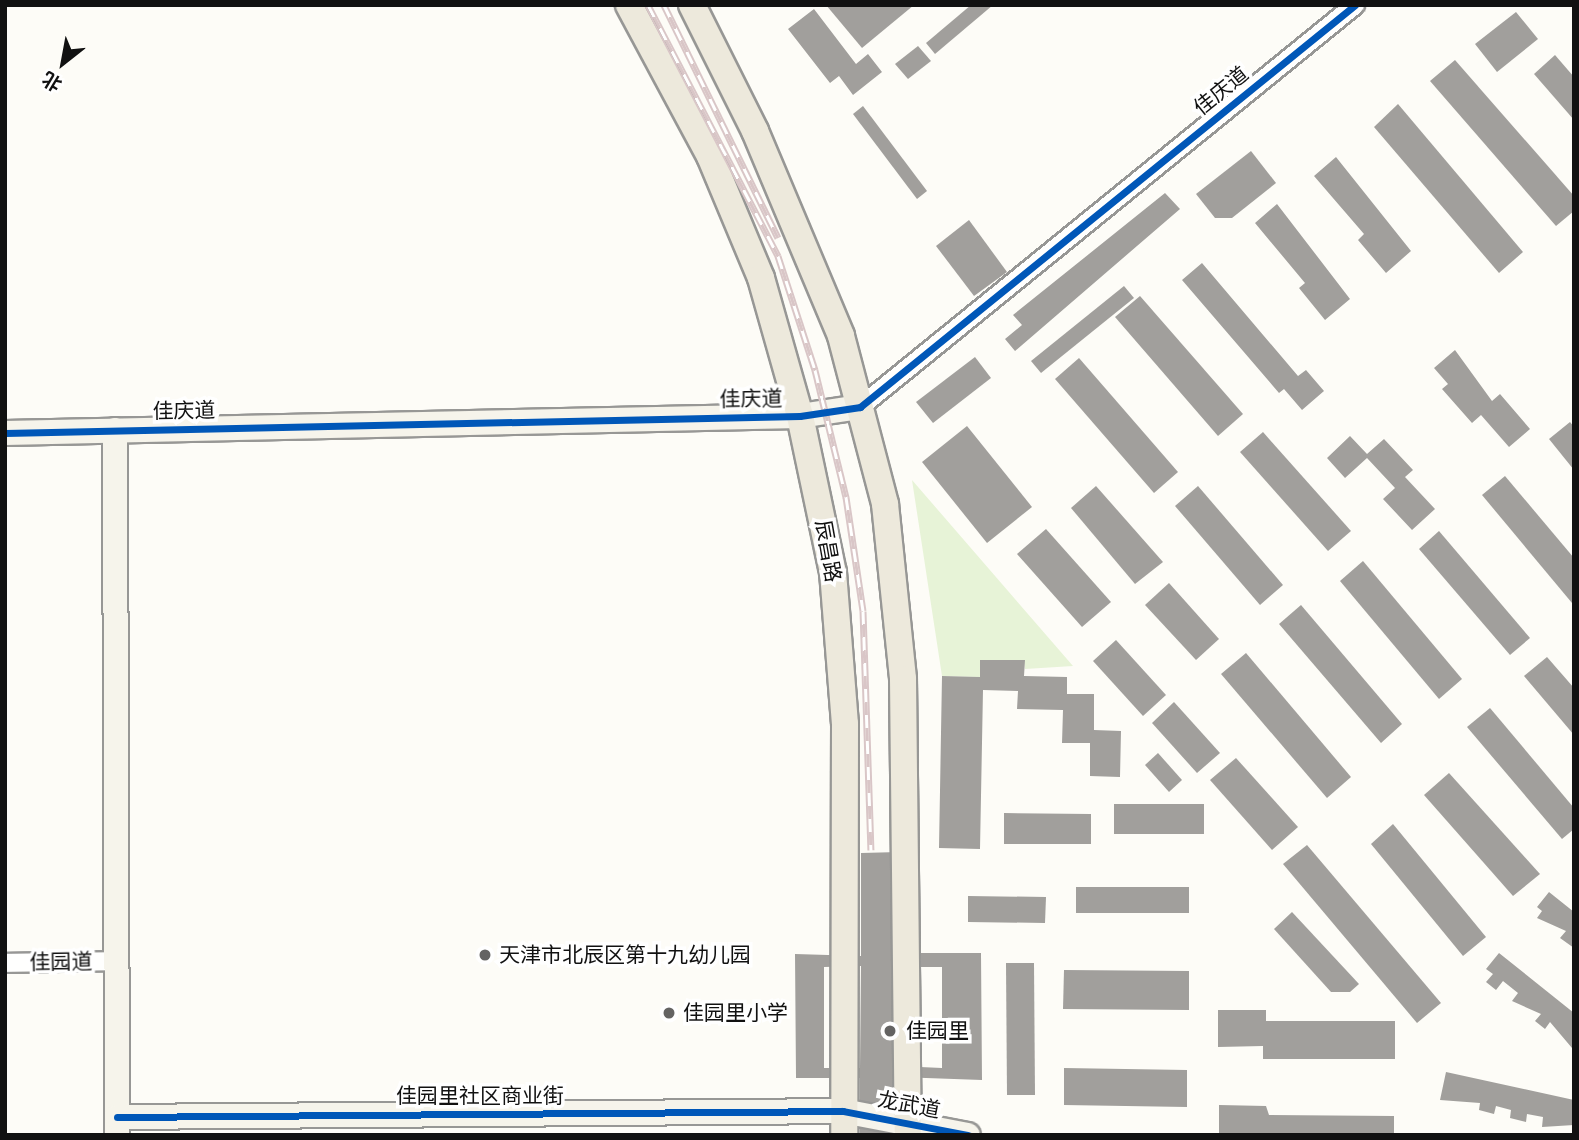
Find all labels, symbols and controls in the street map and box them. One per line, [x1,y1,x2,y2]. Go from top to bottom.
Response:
north arrow [28,28,98,98]
street label: 佳庆道 [1189,61,1253,121]
text: 北 [38,68,65,95]
street label: 佳庆道 [719,386,783,412]
street label: 佳庆道 [152,398,216,424]
street label: 辰昌路 [810,518,846,584]
place label: 天津市北辰区第十九幼儿园 [499,942,751,968]
marker: 天津市北辰区第十九幼儿园 [477,947,493,963]
street label: 佳园道 [29,949,93,975]
place label: 佳园里小学 [683,1000,788,1026]
marker: 佳园里小学 [661,1005,677,1021]
place label: 佳园里 [906,1018,969,1044]
marker: 佳园里 [880,1021,900,1041]
street label: 佳园里社区商业街 [396,1083,564,1109]
street label: 龙武道 [876,1087,942,1123]

